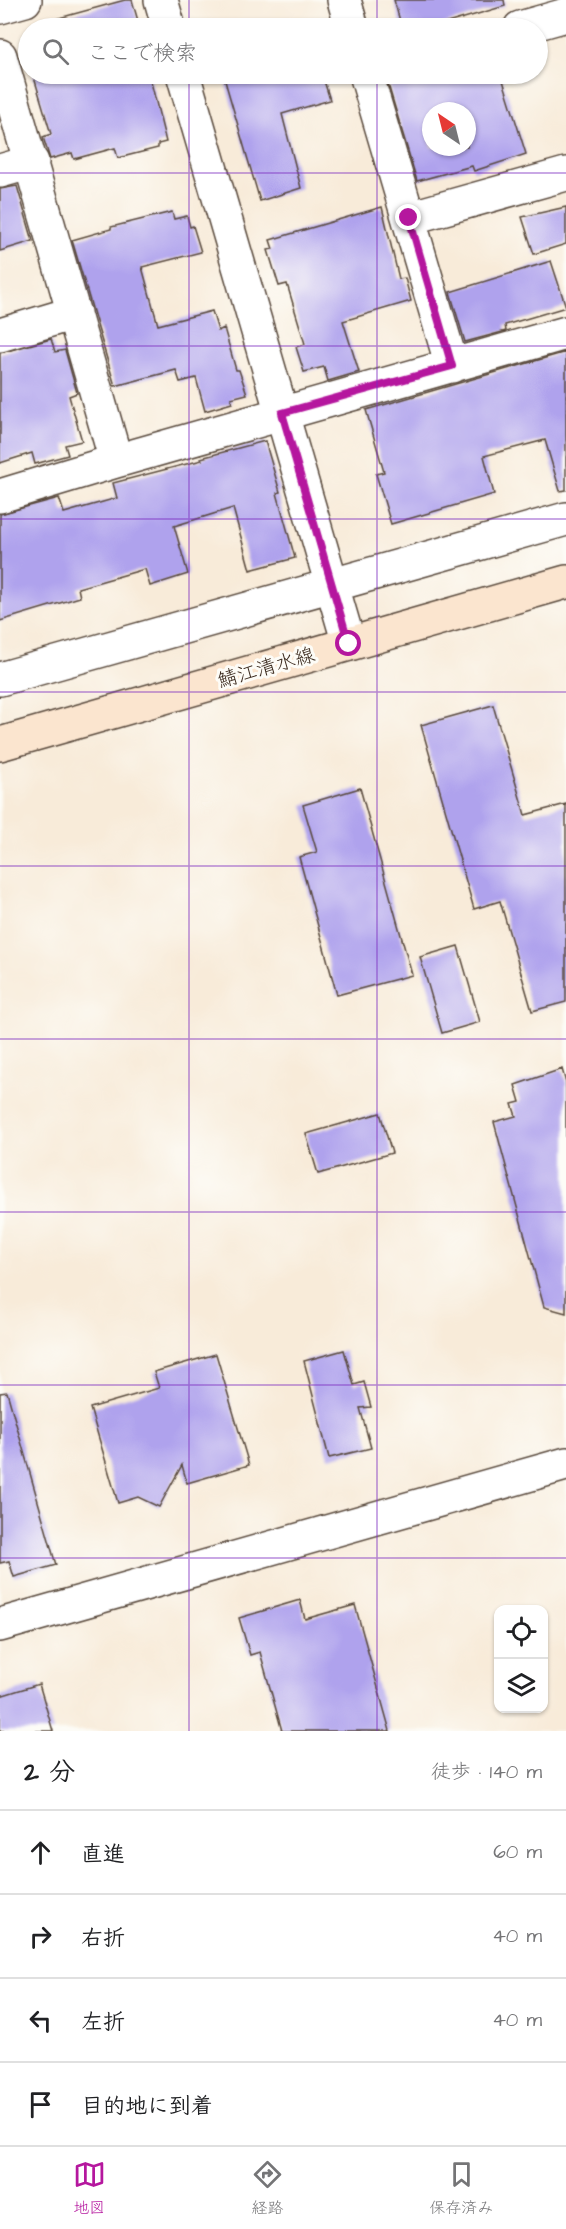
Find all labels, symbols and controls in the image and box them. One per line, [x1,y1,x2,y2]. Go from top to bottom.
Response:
search box [18,18,548,84]
icon: search [39,35,72,68]
text: ここで検索 [87,38,197,69]
north arrow [422,102,476,156]
route end [395,204,421,230]
route start [335,630,361,656]
street label: 鯖江清水線 [214,641,318,695]
map controls [494,1605,548,1713]
button: locate [494,1605,548,1659]
button: layers [494,1659,548,1713]
text: 2 分 [24,1754,75,1790]
text: 徒歩 · 140 m [431,1758,542,1786]
icon: ahead [24,1836,57,1869]
text: 60 m [493,1838,542,1866]
text: 直進 [81,1839,125,1870]
icon: right [24,1920,57,1953]
text: 40 m [492,1922,542,1950]
text: 右折 [81,1923,125,1954]
icon: left [24,2004,57,2037]
text: 40 m [492,2006,542,2034]
text: 左折 [81,2007,125,2038]
icon: arrive [24,2088,57,2121]
text: 目的地に到着 [81,2091,213,2122]
tab: 地図 [73,2158,106,2219]
tab: 経路 [251,2158,284,2219]
tab: 保存済み [429,2158,493,2219]

